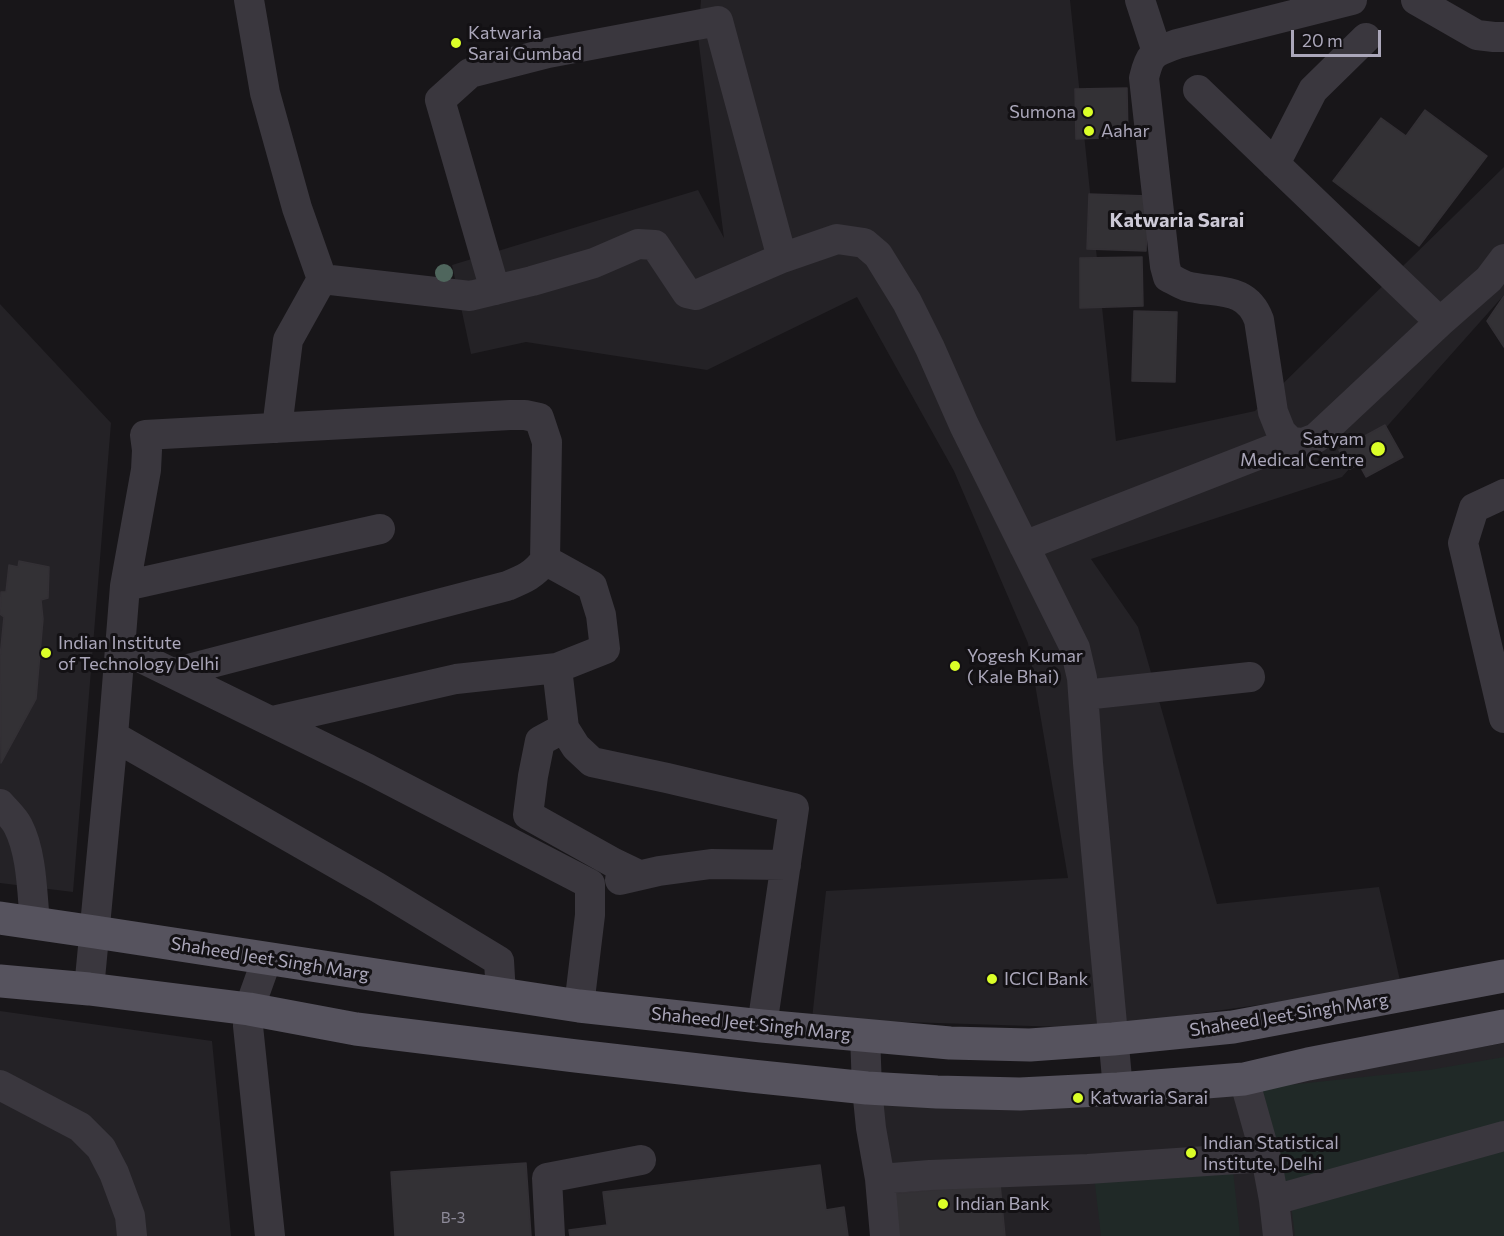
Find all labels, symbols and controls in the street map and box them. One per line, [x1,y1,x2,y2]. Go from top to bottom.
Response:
scale bar [1294,18,1384,56]
place label: Katwaria Sarai Gumbad [468,22,582,64]
text: 20 m [1302,29,1343,51]
marker: Katwaria Sarai Gumbad [449,36,463,50]
place label: Sumona [1009,101,1076,123]
marker: Sumona [1081,105,1095,119]
place label: Aahar [1101,120,1150,142]
marker: Aahar [1082,124,1096,138]
district label: Katwaria Sarai [1110,208,1244,232]
place label: Satyam Medical Centre [1240,428,1364,470]
marker: Satyam Medical Centre [1369,440,1387,458]
place label: Indian Institute of Technology Delhi [58,632,219,674]
place label: Yogesh Kumar ( Kale Bhai) [967,645,1083,688]
marker: Indian Institute of Technology Delhi [39,646,53,660]
marker: Yogesh Kumar ( Kale Bhai) [948,659,962,673]
street label: Shaheed Jeet Singh Marg [169,933,371,985]
place label: ICICI Bank [1004,968,1088,990]
marker: ICICI Bank [985,972,999,986]
street label: Shaheed Jeet Singh Marg [1188,989,1390,1041]
street label: Shaheed Jeet Singh Marg [650,1003,852,1045]
place label: Katwaria Sarai [1090,1087,1208,1109]
marker: Katwaria Sarai [1071,1091,1085,1105]
place label: Indian Statistical Institute, Delhi [1203,1132,1339,1174]
marker: Indian Statistical Institute, Delhi [1184,1146,1198,1160]
place label: Indian Bank [955,1193,1050,1215]
marker: Indian Bank [936,1197,950,1211]
house number: B-3 [441,1209,465,1227]

